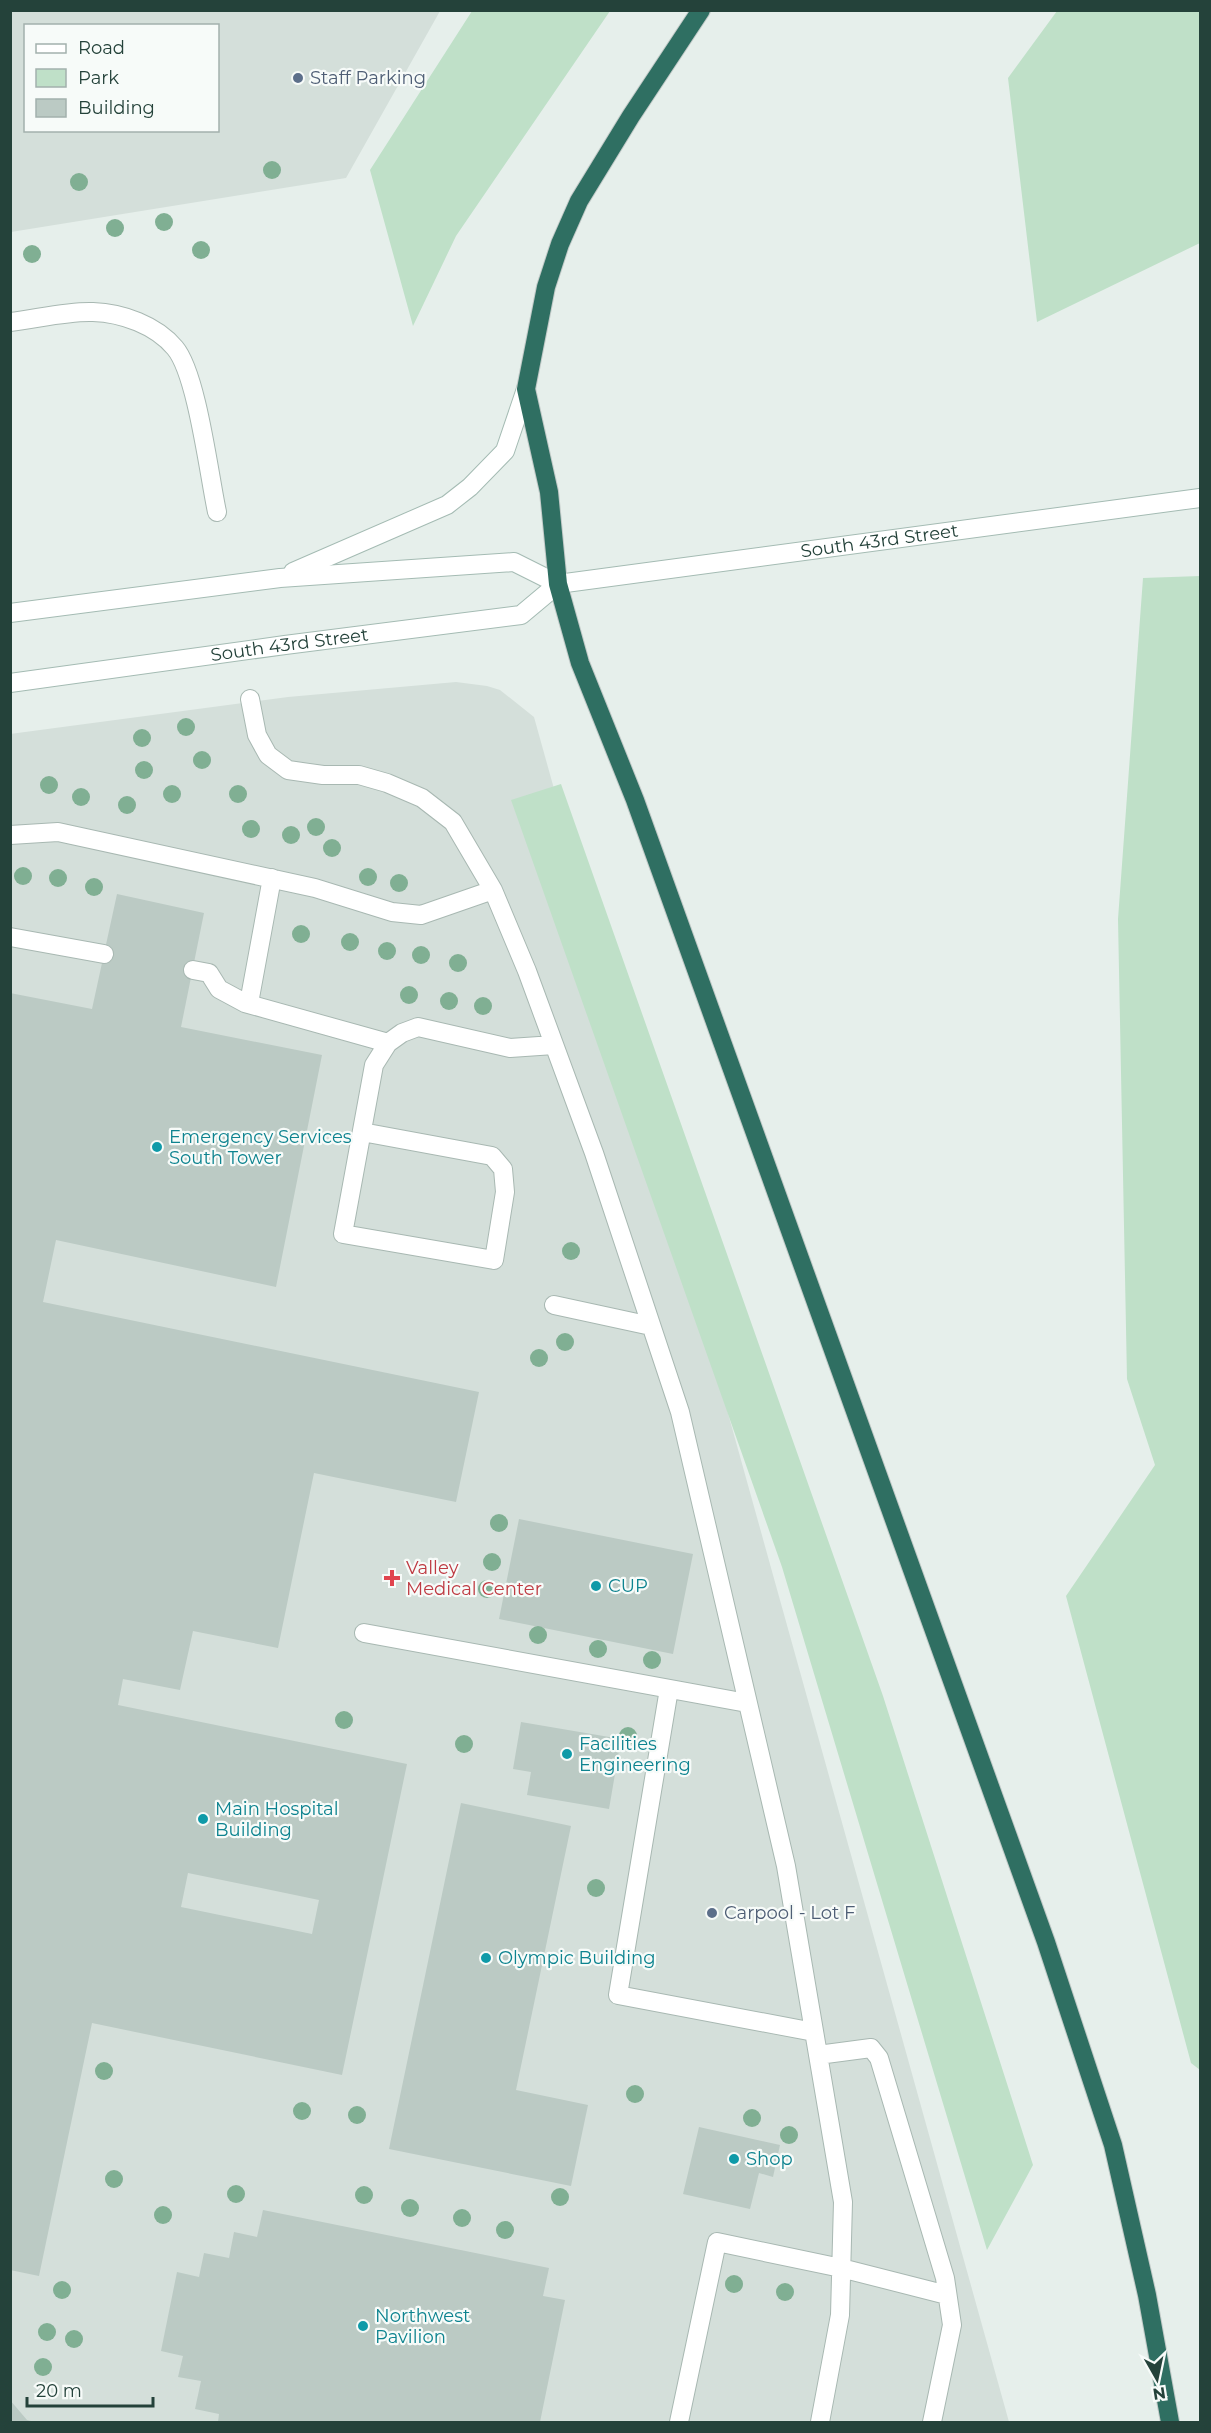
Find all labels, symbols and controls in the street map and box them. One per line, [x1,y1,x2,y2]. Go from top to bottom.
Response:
legend [24,24,219,132]
text: Road [78,37,125,59]
text: Park [78,67,119,89]
place label: Staff Parking [310,67,426,89]
marker: Staff Parking [291,71,305,85]
text: Building [78,97,155,119]
street label: South 43rd Street [799,520,960,562]
street label: South 43rd Street [209,624,370,666]
place label: Emergency Services South Tower [169,1126,352,1169]
marker: Emergency Services South Tower [150,1140,164,1154]
place label: Valley Medical Center [406,1557,542,1600]
marker: Valley Medical Center [383,1569,401,1587]
place label: CUP [608,1575,648,1597]
marker: CUP [589,1579,603,1593]
place label: Facilities Engineering [579,1733,691,1776]
marker: Facilities Engineering [560,1747,574,1761]
place label: Main Hospital Building [215,1798,339,1841]
marker: Main Hospital Building [196,1812,210,1826]
place label: Carpool - Lot F [724,1902,855,1924]
marker: Carpool - Lot F [705,1906,719,1920]
place label: Olympic Building [498,1947,656,1969]
marker: Olympic Building [479,1951,493,1965]
place label: Shop [746,2148,793,2170]
marker: Shop [727,2152,741,2166]
place label: Northwest Pavilion [375,2305,470,2348]
marker: Northwest Pavilion [356,2319,370,2333]
north arrow [1127,2349,1187,2409]
scale bar [27,2370,153,2408]
text: 20 m [36,2380,82,2402]
text: N [1151,2383,1167,2404]

